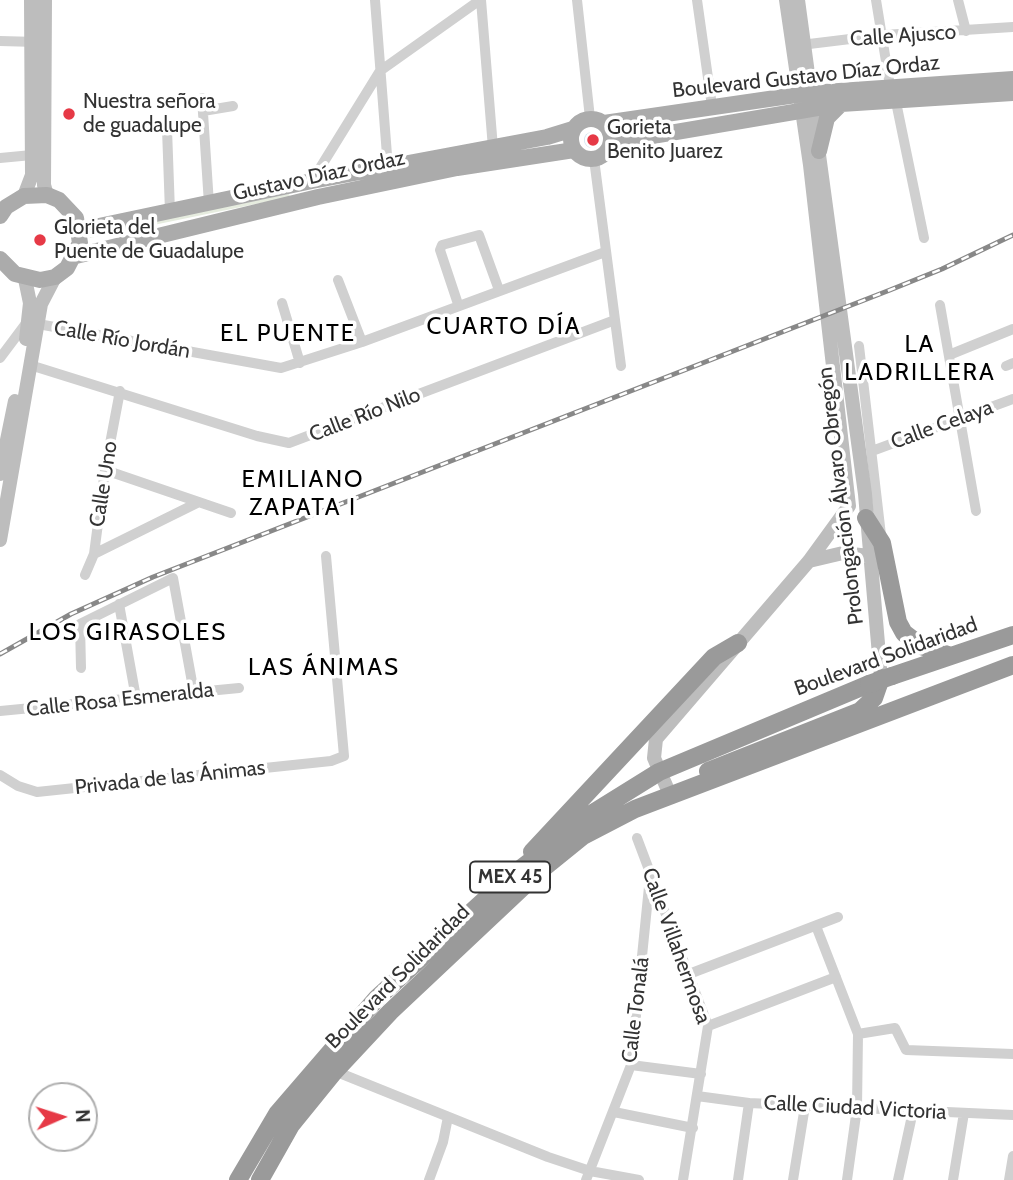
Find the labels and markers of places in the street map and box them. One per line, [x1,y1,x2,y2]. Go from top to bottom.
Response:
place label: Nuestra señora de guadalupe [83,89,216,139]
marker: Nuestra señora de guadalupe [61,106,77,122]
place label: Gorieta Benito Juarez [607,115,723,165]
marker: Gorieta Benito Juarez [585,132,601,148]
place label: Glorieta del Puente de Guadalupe [54,215,244,265]
marker: Glorieta del Puente de Guadalupe [32,232,48,248]

